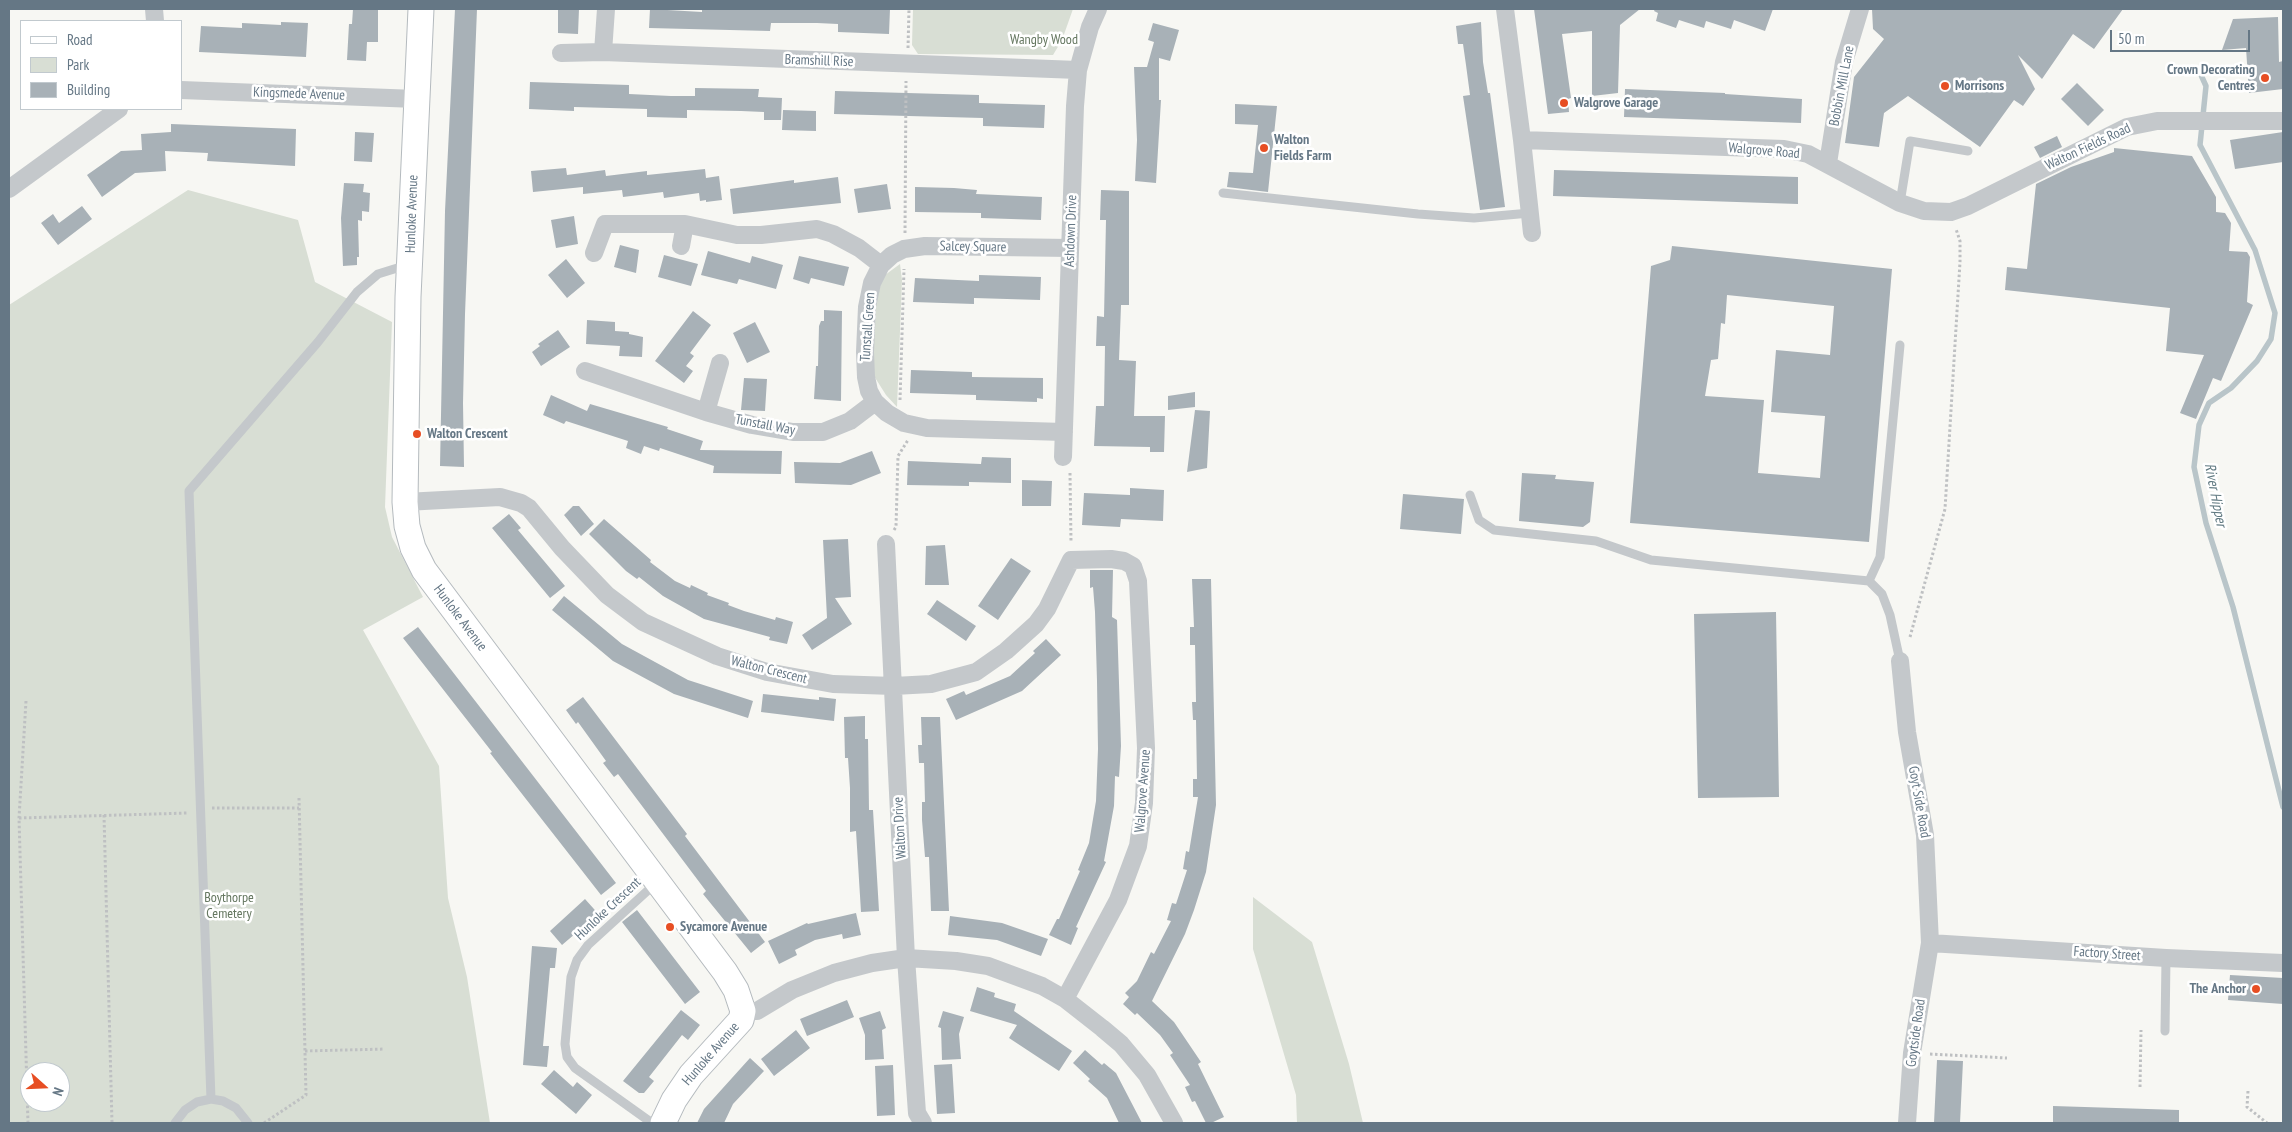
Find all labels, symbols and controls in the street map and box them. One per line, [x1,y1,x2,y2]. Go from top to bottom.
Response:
legend [20,20,182,110]
scale bar [2112,20,2252,52]
text: 50 m [2118,29,2144,48]
text: Road [67,30,93,49]
park label: Wangby Wood [1010,32,1078,48]
street label: Bobbin Mill Lane [1826,44,1858,128]
street label: Bramshill Rise [784,51,854,71]
text: Park [67,55,89,74]
place label: Crown Decorating Centres [2167,62,2255,94]
marker: Crown Decorating Centres [2259,72,2271,84]
place label: Morrisons [1955,78,2004,94]
text: Building [67,80,110,99]
marker: Morrisons [1939,80,1951,92]
street label: Kingsmede Avenue [253,84,345,104]
place label: Walgrove Garage [1574,95,1658,111]
marker: Walgrove Garage [1558,97,1570,109]
street label: Walton Fields Road [2043,120,2133,174]
place label: Walton Fields Farm [1274,132,1331,164]
street label: Walgrove Road [1728,140,1800,162]
marker: Walton Fields Farm [1258,142,1270,154]
street label: Hunloke Avenue [402,174,422,254]
street label: Ashdown Drive [1061,195,1081,267]
street label: Salcey Square [940,238,1006,256]
street label: Tunstall Green [857,292,879,362]
street label: Tunstall Way [734,411,796,439]
place label: Walton Crescent [427,426,507,442]
marker: Walton Crescent [411,428,423,440]
water label: River Hipper [2200,462,2230,528]
street label: Hunloke Avenue [430,582,490,654]
street label: Walton Crescent [729,652,809,688]
street label: Walgrove Avenue [1132,749,1154,833]
street label: Goyt Side Road [1904,765,1934,839]
street label: Walton Drive [890,797,910,859]
street label: Hunloke Crescent [571,874,645,944]
park label: Boythorpe Cemetery [204,890,254,922]
place label: Sycamore Avenue [680,919,767,935]
marker: Sycamore Avenue [664,921,676,933]
street label: Factory Street [2073,943,2141,965]
place label: The Anchor [2189,981,2246,997]
marker: The Anchor [2250,983,2262,995]
street label: Goytside Road [1903,998,1929,1068]
street label: Hunloke Avenue [679,1019,743,1089]
north arrow [20,1062,70,1112]
text: N [48,1085,68,1098]

